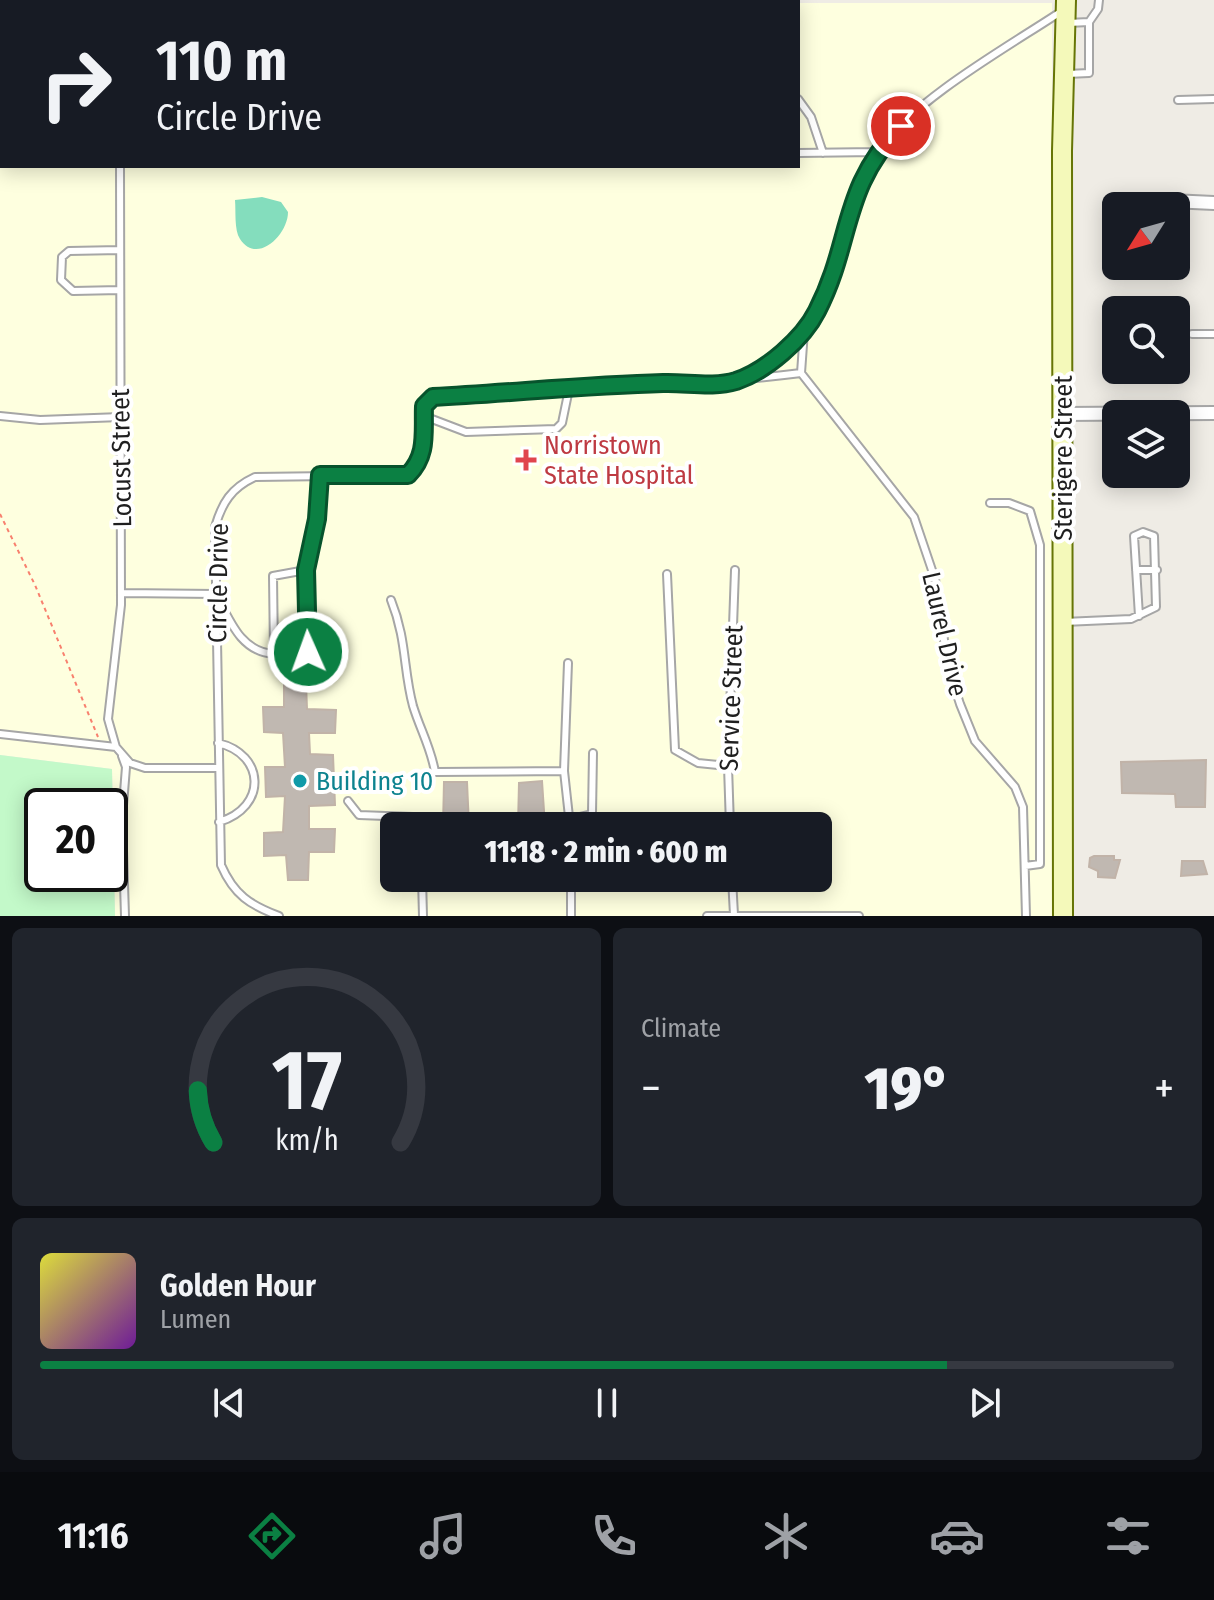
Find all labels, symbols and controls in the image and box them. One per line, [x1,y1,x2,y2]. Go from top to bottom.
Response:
text: 110 m [156,28,287,95]
icon: right [24,32,128,136]
pin [867,92,935,160]
text: Circle Drive [156,96,322,140]
icon: arrive [879,104,923,148]
north arrow [1102,192,1190,280]
map controls [1102,192,1190,488]
button: search [1102,296,1190,384]
street label: Sterigere Street [1048,375,1079,541]
street label: Locust Street [105,388,138,528]
button: layers [1102,400,1190,488]
place label: Norristown State Hospital [544,430,694,491]
marker: Norristown State Hospital [515,449,537,471]
street label: Circle Drive [202,523,235,643]
street label: Laurel Drive [915,569,974,699]
position arrow [266,610,350,694]
street label: Service Street [713,624,750,772]
place label: Building 10 [316,766,433,797]
marker: Building 10 [291,772,309,790]
speed limit sign: 20 [24,788,128,892]
text: 11:18 · 2 min · 600 m [485,834,727,870]
text: Climate [641,1013,721,1044]
text: 17 [271,1031,342,1131]
text: 19° [865,1053,950,1125]
text: − [641,1062,661,1115]
text: + [1154,1062,1174,1115]
text: km/h [275,1123,338,1158]
text: Golden Hour [160,1268,316,1304]
text: Lumen [160,1304,231,1335]
icon: previous [207,1381,251,1425]
icon: pause [585,1381,629,1425]
icon: next [963,1381,1007,1425]
icon: directions [244,1508,300,1564]
icon: music [415,1508,471,1564]
icon: phone [586,1508,642,1564]
icon: climate [758,1508,814,1564]
icon: car [929,1508,985,1564]
icon: filters [1100,1508,1156,1564]
text: 11:16 [58,1514,129,1558]

